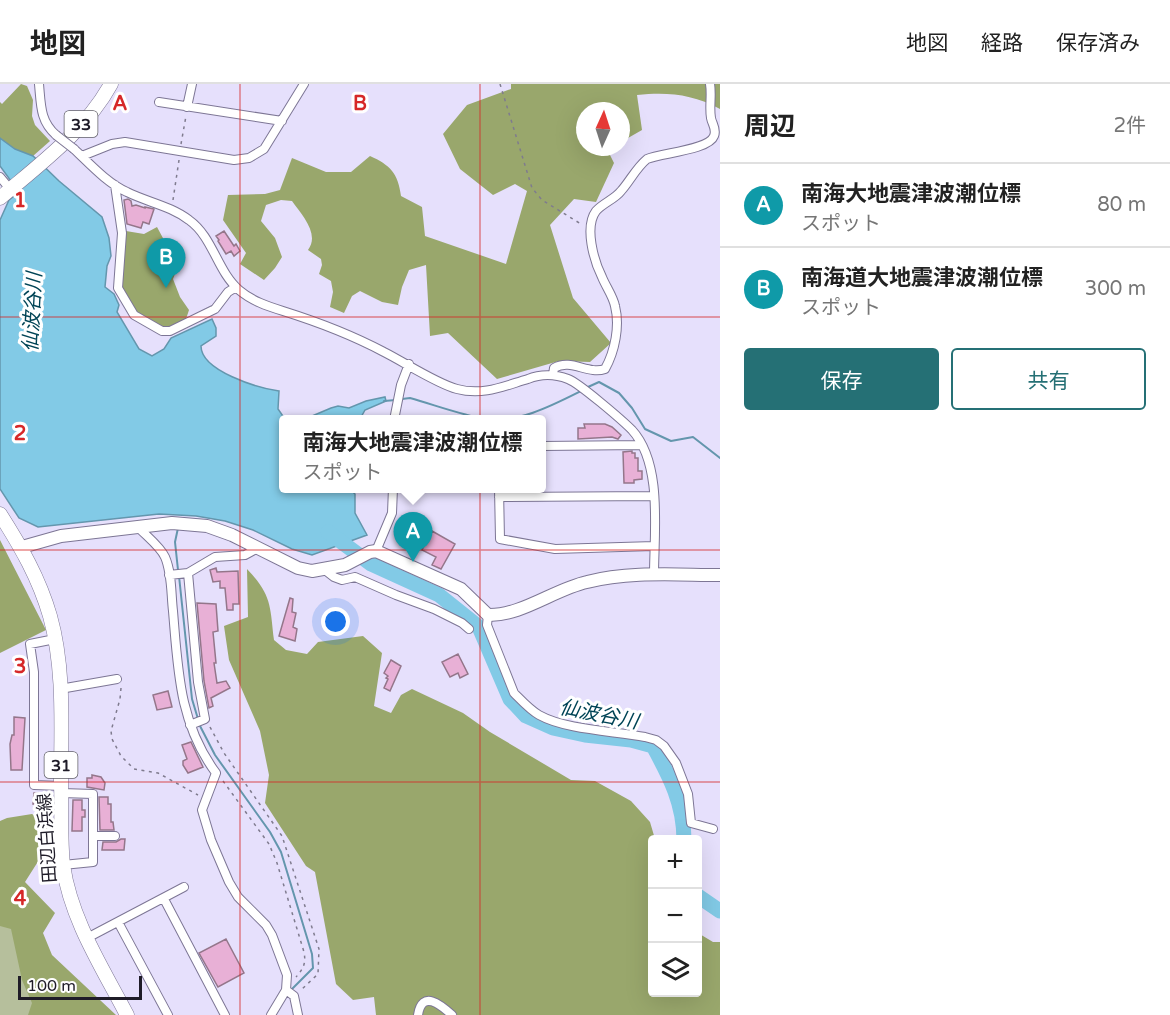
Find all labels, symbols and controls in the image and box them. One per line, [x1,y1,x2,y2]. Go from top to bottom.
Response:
text: 地図 [30,27,86,61]
text: 地図 [906,31,948,56]
text: 経路 [981,31,1023,56]
text: 保存済み [1056,31,1140,56]
text: A [113,92,128,116]
text: B [353,92,367,116]
north arrow [576,102,630,156]
road number: 33 [64,111,98,137]
text: 周辺 [744,111,796,142]
text: 2件 [1113,114,1146,138]
text: 南海大地震津波潮位標 [801,181,1021,207]
text: 1 [14,189,26,213]
text: A [756,193,771,217]
text: 80 m [1097,193,1146,217]
text: スポット [801,212,881,236]
pin: B [146,238,186,288]
text: 南海道大地震津波潮位標 [801,265,1043,291]
water label: 仙波谷川 [19,269,47,353]
text: B [757,277,770,301]
text: 300 m [1085,277,1146,301]
text: スポット [801,296,881,320]
button: 保存 [744,348,939,410]
button: 共有 [951,348,1146,410]
popup [279,415,546,493]
text: 2 [14,422,26,446]
text: 南海大地震津波潮位標 [302,430,523,456]
text: スポット [302,461,382,485]
pin: A [394,512,432,562]
your location [321,607,350,636]
text: 3 [14,655,26,679]
water label: 仙波谷川 [557,696,642,735]
road number: 31 [44,752,78,778]
street label: 田辺白浜線 [33,792,61,884]
map controls [648,835,702,997]
button: + [648,835,702,889]
text: 4 [14,887,27,911]
button: − [648,889,702,943]
button: layers [648,943,702,997]
scale bar [18,973,142,1000]
text: 100 m [27,976,76,996]

